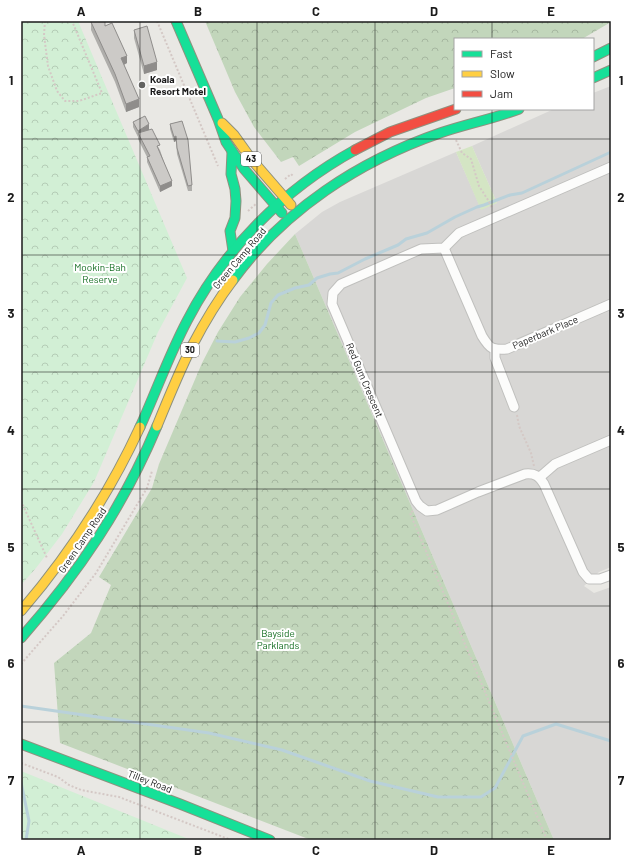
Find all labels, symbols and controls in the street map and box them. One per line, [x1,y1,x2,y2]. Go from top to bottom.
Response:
text: A [77,3,86,19]
text: B [194,3,202,19]
text: C [312,3,320,19]
text: D [430,3,438,19]
text: E [547,3,555,19]
legend [454,38,594,110]
text: Fast [490,46,513,60]
text: Slow [490,66,515,80]
text: 1 [9,72,13,88]
text: 1 [619,72,623,88]
place label: Koala Resort Motel [150,73,206,97]
marker: Koala Resort Motel [137,80,147,90]
text: Jam [490,86,513,100]
road number: 43 [241,152,261,166]
text: 2 [7,189,15,205]
text: 2 [617,189,625,205]
street label: Green Camp Road [210,225,268,291]
park label: Mookin-Bah Reserve [74,261,126,285]
text: 3 [7,305,15,321]
text: 3 [617,305,625,321]
street label: Paperbark Place [510,313,580,351]
street label: Red Gum Crescent [344,341,386,419]
road number: 30 [181,343,199,357]
text: 4 [7,422,15,438]
text: 4 [617,422,625,438]
street label: Green Camp Road [56,505,108,575]
text: 5 [7,539,15,555]
text: 5 [617,539,625,555]
park label: Bayside Parklands [257,627,300,651]
text: 6 [8,655,15,671]
text: 6 [618,655,625,671]
street label: Tilley Road [126,767,174,795]
text: 7 [8,772,15,788]
text: 7 [618,772,625,788]
text: A [77,842,86,858]
text: B [194,842,202,858]
text: C [312,842,320,858]
text: D [430,842,438,858]
text: E [547,842,555,858]

